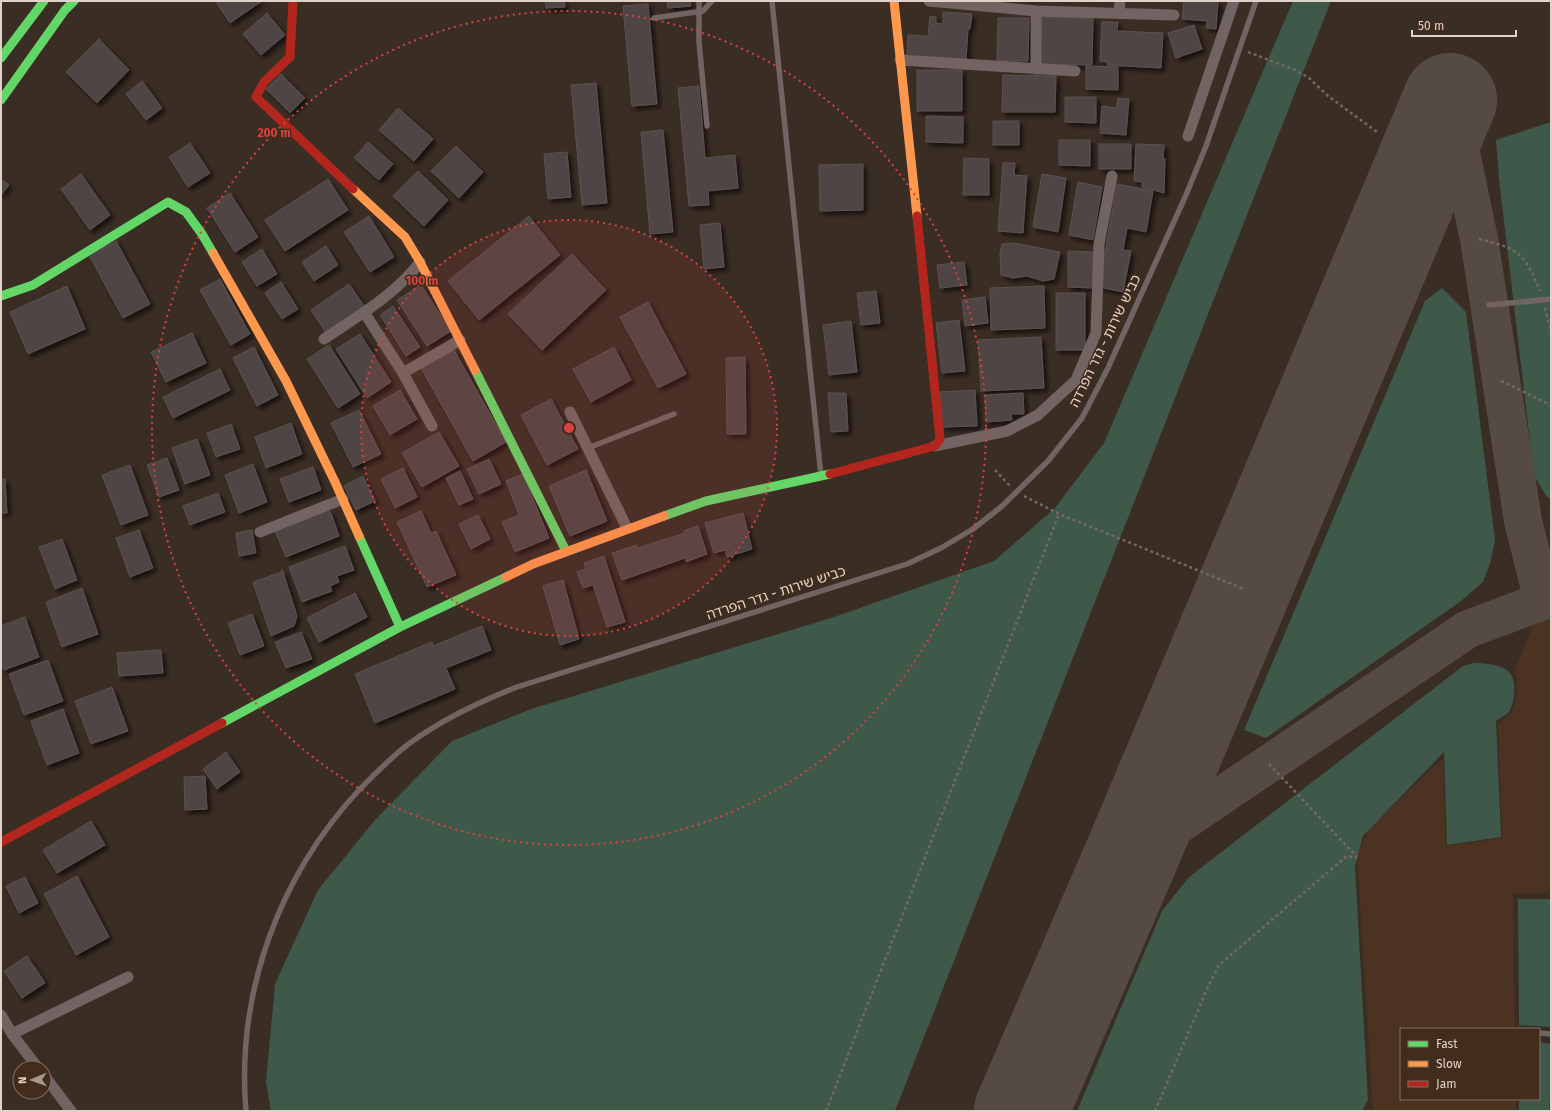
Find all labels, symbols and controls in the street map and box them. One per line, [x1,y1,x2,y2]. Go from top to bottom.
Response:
scale bar [1412,12,1516,38]
text: 50 m [1418,19,1444,33]
text: 200 m [257,126,291,140]
street label: כביש שירות - גדר הפרדה [1065,272,1145,410]
text: 100 m [406,274,438,288]
centre of rings [562,421,576,435]
street label: כביש שירות - גדר הפרדה [704,562,848,624]
legend [1400,1028,1540,1100]
text: Fast [1436,1037,1458,1051]
text: Slow [1436,1057,1462,1071]
north arrow [12,1060,52,1100]
text: N [16,1076,29,1084]
text: Jam [1436,1077,1456,1091]

